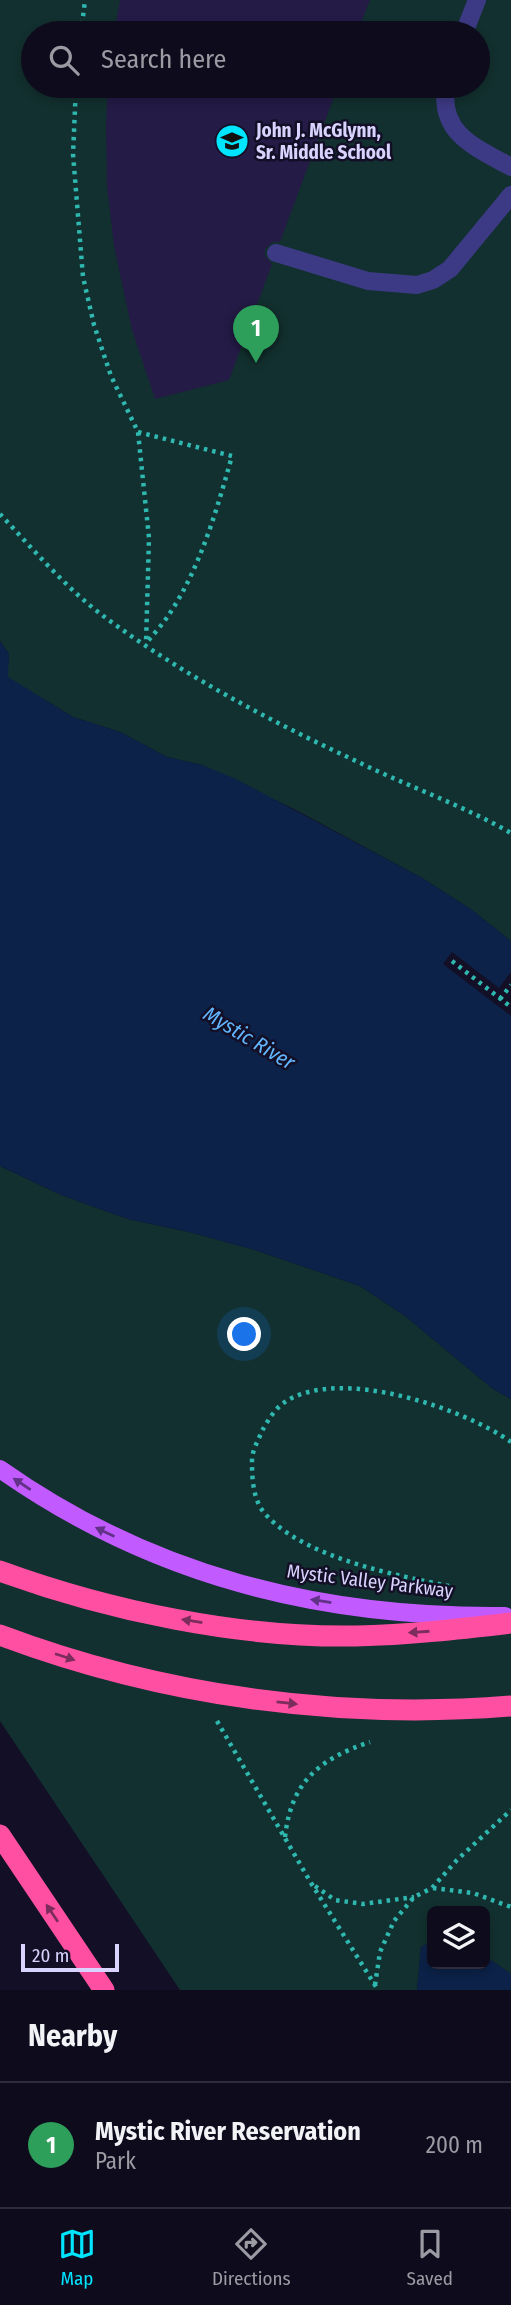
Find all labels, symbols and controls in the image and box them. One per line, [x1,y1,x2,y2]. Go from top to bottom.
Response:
search box [21,21,490,98]
icon: search [45,41,83,79]
text: Search here [101,44,226,75]
place label: John J. McGlynn, Sr. Middle School [255,119,392,164]
school or university icon: John J. McGlynn, Sr. Middle School [213,122,251,160]
pin: 1 [233,305,279,363]
water label: Mystic River [199,1001,300,1076]
your location [227,1317,261,1351]
one-way arrow [13,1478,32,1491]
one-way arrow [95,1527,115,1538]
street label: Mystic Valley Parkway [286,1559,455,1603]
one-way arrow [310,1595,332,1606]
one-way arrow [181,1615,203,1626]
one-way arrow [408,1627,430,1638]
one-way arrow [54,1653,75,1663]
one-way arrow [276,1697,298,1708]
one-way arrow [45,1904,59,1922]
map controls [427,1906,490,1969]
button: layers [427,1906,490,1969]
scale bar [21,1941,119,1973]
text: 20 m [32,1944,69,1967]
text: Nearby [28,2018,117,2054]
text: Mystic River Reservation [95,2116,361,2147]
text: 1 [46,2131,56,2159]
text: 200 m [426,2131,483,2159]
text: Park [95,2147,136,2175]
tab: Map [58,2225,96,2290]
tab: Directions [212,2225,291,2290]
tab: Saved [407,2225,453,2290]

